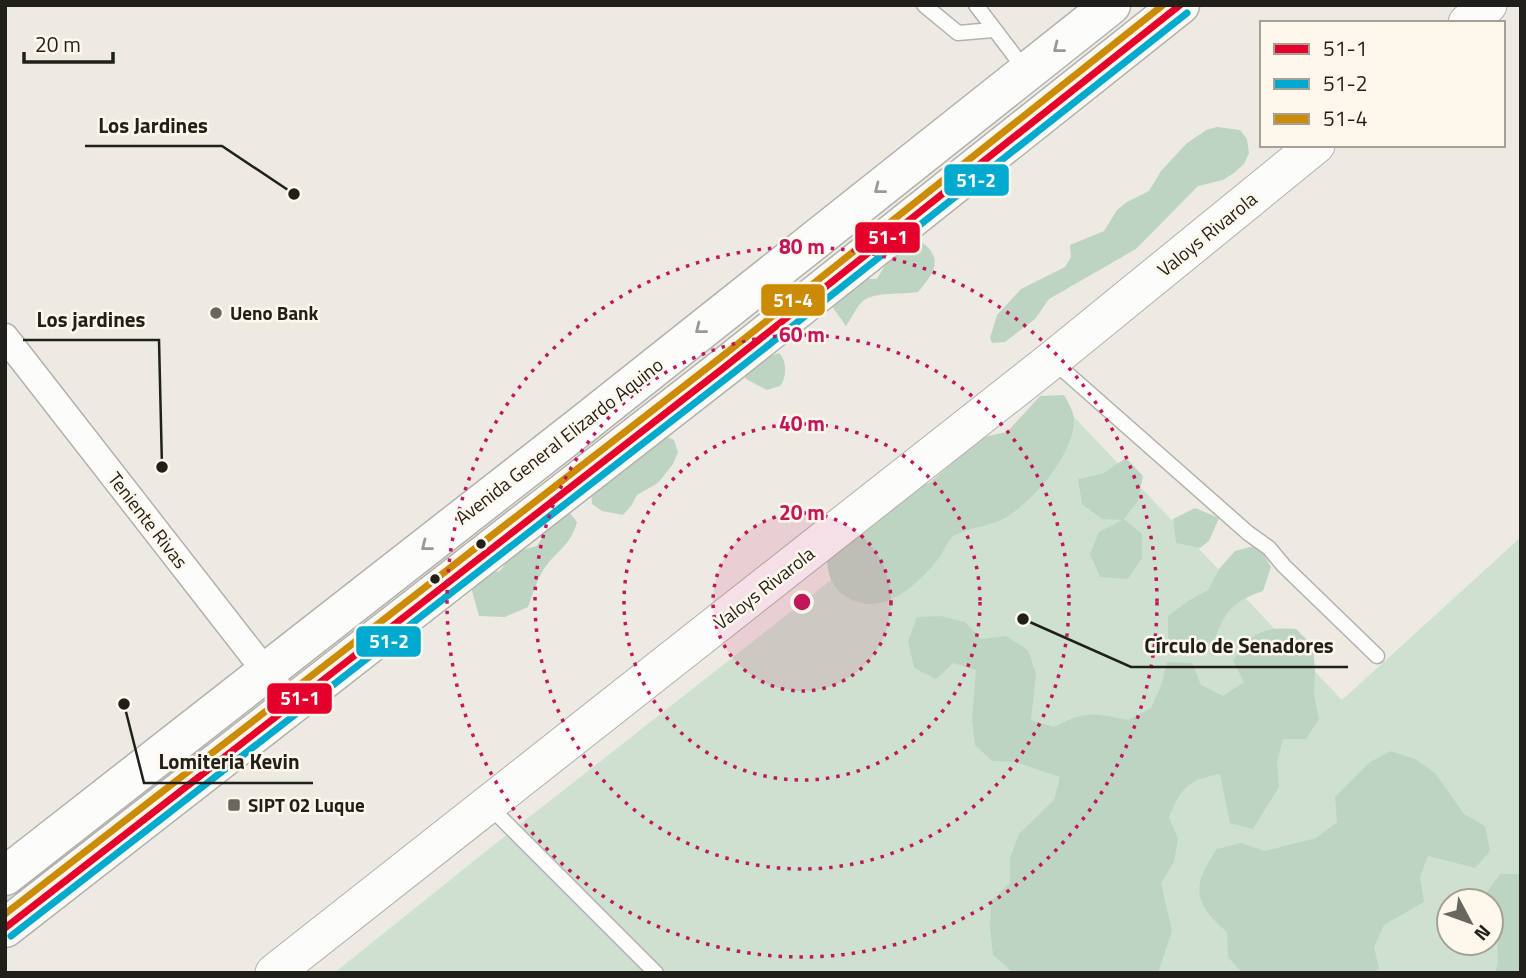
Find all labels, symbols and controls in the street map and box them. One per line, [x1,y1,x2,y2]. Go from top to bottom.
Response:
scale bar [24,21,114,65]
legend [1260,21,1505,147]
text: 20 m [35,28,81,60]
text: 51-1 [1323,32,1367,64]
one-way arrow [1053,39,1065,52]
text: 51-2 [1323,67,1367,99]
text: 51-4 [1323,102,1367,134]
callout: Los Jardines [85,104,222,146]
text: Los Jardines [98,109,208,141]
line badge: 51-2 [943,163,1010,197]
text: 51-2 [956,165,996,194]
one-way arrow [874,180,887,193]
street label: Valoys Rivarola [1151,184,1263,283]
line badge: 51-1 [854,221,921,254]
text: 51-1 [868,222,908,251]
text: 80 m [779,230,825,262]
line badge: 51-4 [760,283,826,317]
text: 51-4 [773,285,813,314]
callout: Los jardines [23,298,159,340]
place label: Ueno Bank [230,298,319,327]
text: Los jardines [37,303,145,335]
marker: Ueno Bank [208,305,224,321]
text: 60 m [779,318,825,350]
one-way arrow [696,321,708,334]
street label: Avenida General Elizardo Aquino [449,350,669,531]
text: 40 m [779,407,825,439]
street label: Teniente Rivas [101,465,196,574]
text: 20 m [779,496,825,528]
unlabelled marker [474,537,488,551]
one-way arrow [421,538,433,551]
street label: Valoys Rivarola [707,539,821,636]
unlabelled marker [428,572,442,586]
centre of rings [790,590,814,614]
line badge: 51-2 [355,625,422,658]
callout: Círculo de Senadores [1131,625,1348,667]
text: 51-2 [369,626,409,655]
text: Círculo de Senadores [1144,629,1334,661]
line badge: 51-1 [266,682,333,715]
text: 51-1 [280,683,320,712]
callout: Lomiteria Kevin [144,741,313,783]
text: Lomiteria Kevin [158,745,300,777]
place label: SIPT 02 Luque [248,790,365,819]
marker: SIPT 02 Luque [226,797,242,813]
north arrow [1435,887,1505,957]
text: N [1468,919,1498,948]

